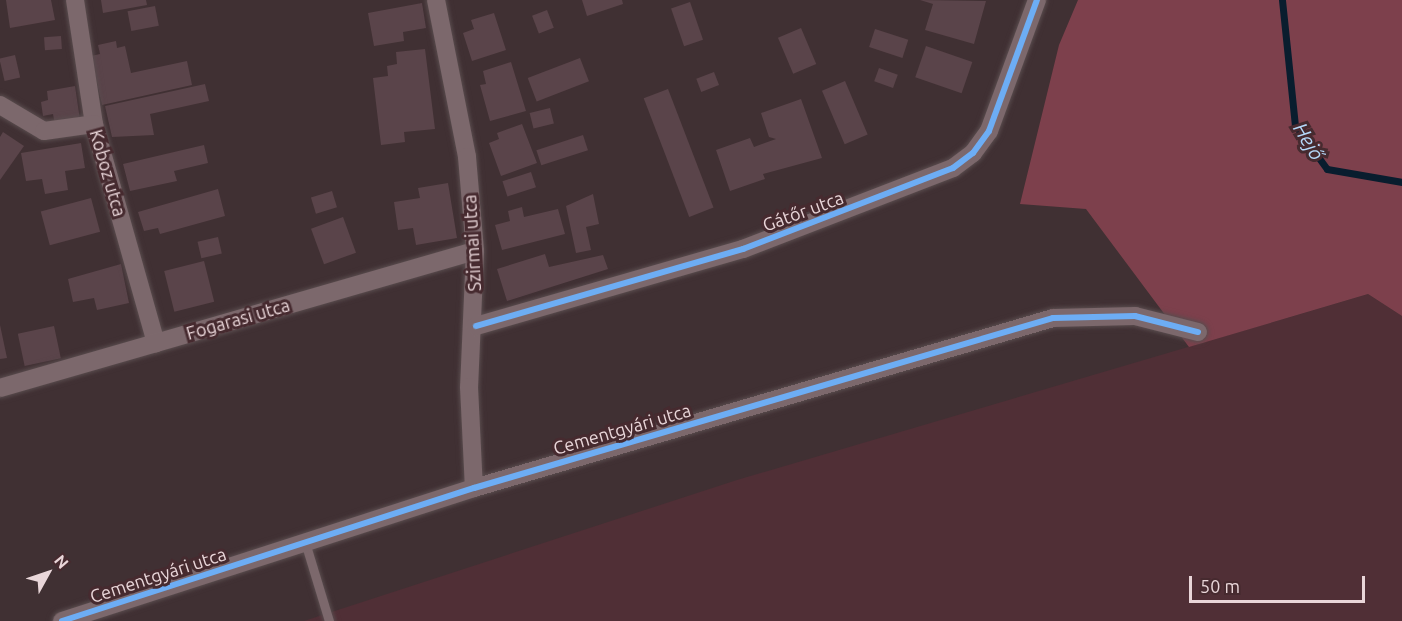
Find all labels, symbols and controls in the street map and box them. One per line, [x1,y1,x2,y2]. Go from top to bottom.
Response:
water label: Hejő [1289,118,1329,164]
street label: Koboz utca [85,127,131,219]
street label: Gátőr utca [760,186,846,236]
street label: Szirmai utca [459,194,485,292]
street label: Fogarasi utca [184,294,292,344]
street label: Cementgyári utca [551,399,693,459]
north arrow [18,543,78,603]
street label: Cementgyári utca [87,543,229,607]
text: N [51,551,73,572]
scale bar [1192,564,1368,602]
text: 50 m [1200,576,1240,596]

